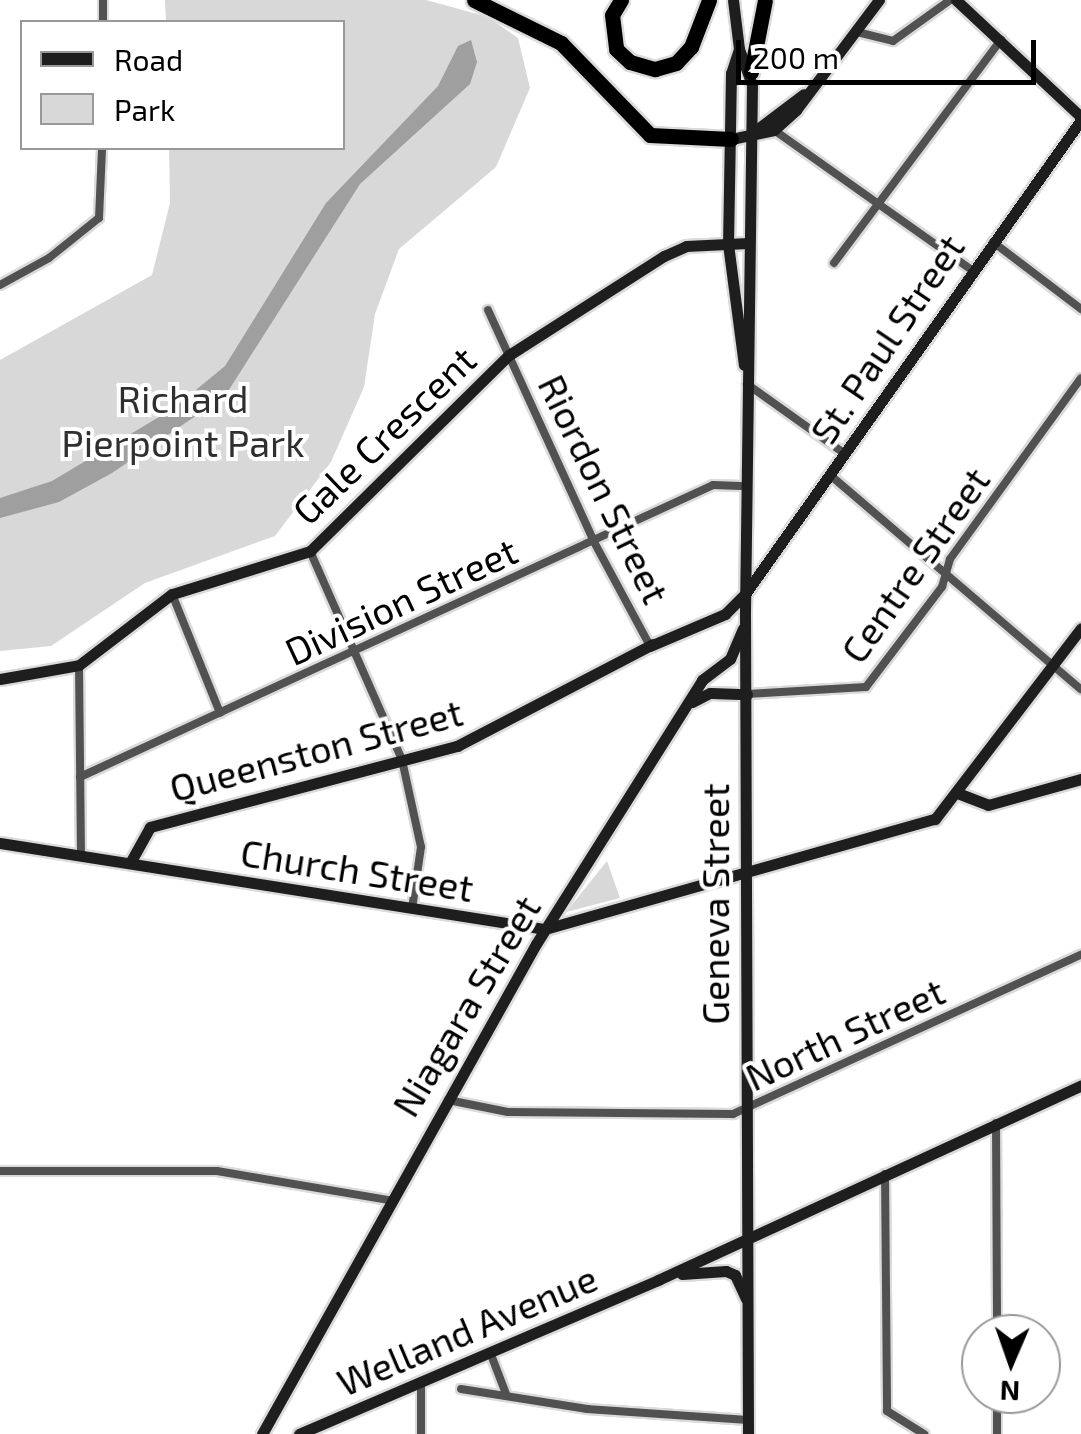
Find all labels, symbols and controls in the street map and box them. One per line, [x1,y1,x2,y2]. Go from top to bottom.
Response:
legend [20,20,345,150]
scale bar [741,20,1041,82]
text: 200 m [753,39,839,75]
text: Road [114,41,183,77]
text: Park [114,91,175,127]
street label: St. Paul Street [800,226,974,452]
street label: Gale Crescent [283,337,485,533]
street label: Riordon Street [529,367,679,611]
park label: Richard Pierpoint Park [61,376,305,466]
street label: Centre Street [831,459,999,671]
street label: Division Street [278,527,524,675]
street label: Queenston Street [164,689,468,811]
street label: Geneva Street [692,783,738,1025]
street label: Church Street [237,829,477,911]
street label: Niagara Street [382,887,550,1125]
street label: North Street [738,968,952,1100]
street label: Welland Avenue [330,1255,604,1405]
north arrow [961,1314,1061,1414]
text: N [999,1375,1021,1409]

